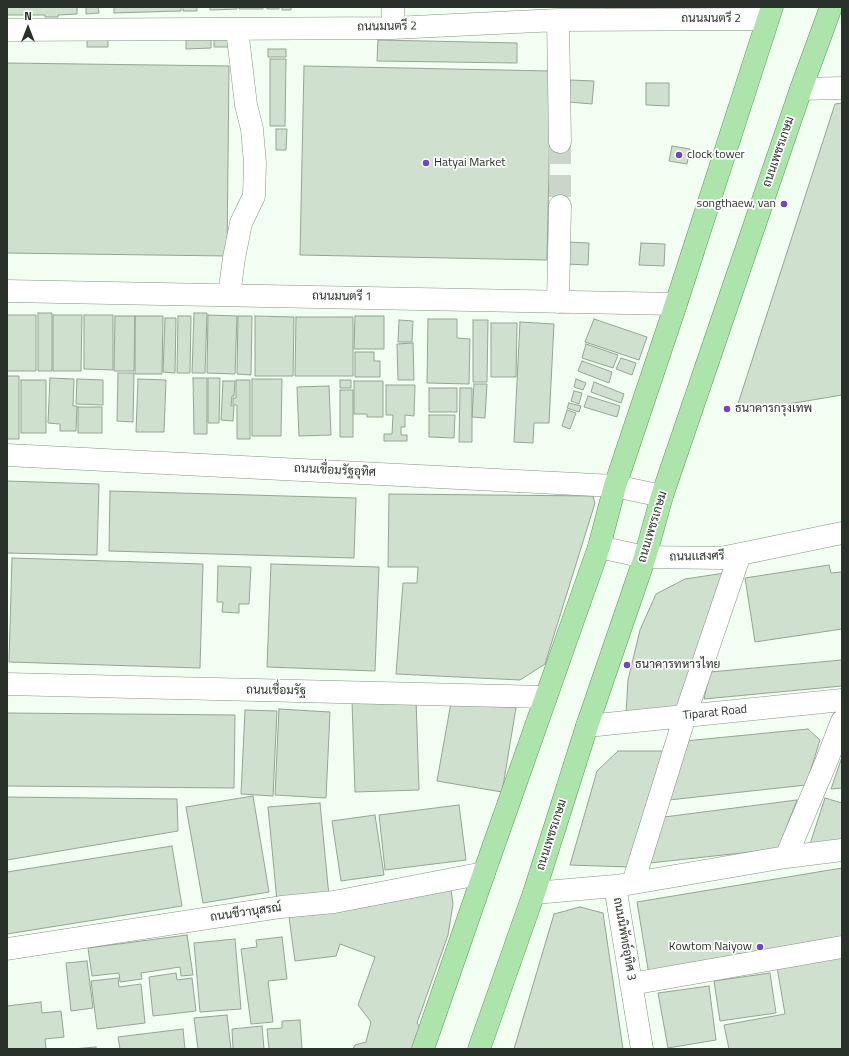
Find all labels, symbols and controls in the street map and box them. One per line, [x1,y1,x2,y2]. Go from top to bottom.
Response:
north arrow [8,8,48,48]
text: N [24,8,32,24]
street label: ถนนมนตรี 2 [681,12,741,26]
street label: ถนนมนตรี 2 [357,19,417,35]
street label: ถนนเพชรเกษม [760,115,798,189]
place label: clock tower [687,148,745,162]
marker: clock tower [674,150,684,160]
place label: Hatyai Market [434,156,505,170]
marker: Hatyai Market [421,158,431,168]
place label: songthaew, van [697,197,776,211]
marker: songthaew, van [779,199,789,209]
street label: ถนนมนตรี 1 [312,289,372,305]
place label: ธนาคารกรุงเทพ [735,402,812,416]
marker: ธนาคารกรุงเทพ [722,404,732,414]
street label: ถนนเชื่อมรัฐอุทิศ [294,462,376,480]
street label: ถนนเพชรเกษม [635,490,671,564]
street label: ถนนเเสงศรี [669,549,725,565]
place label: ธนาคารทหารไทย [635,658,720,672]
marker: ธนาคารทหารไทย [622,660,632,670]
street label: ถนนเชื่อมรัฐ [246,683,306,699]
street label: Tiparat Road [682,702,748,724]
street label: ถนนเพชรเกษม [534,798,570,872]
street label: ถนนนิพัทธ์อุทิศ 3 [610,896,638,982]
street label: ถนนชีวานุสรณ์ [209,901,283,925]
place label: Kowtom Naiyow [669,940,752,954]
marker: Kowtom Naiyow [755,942,765,952]

